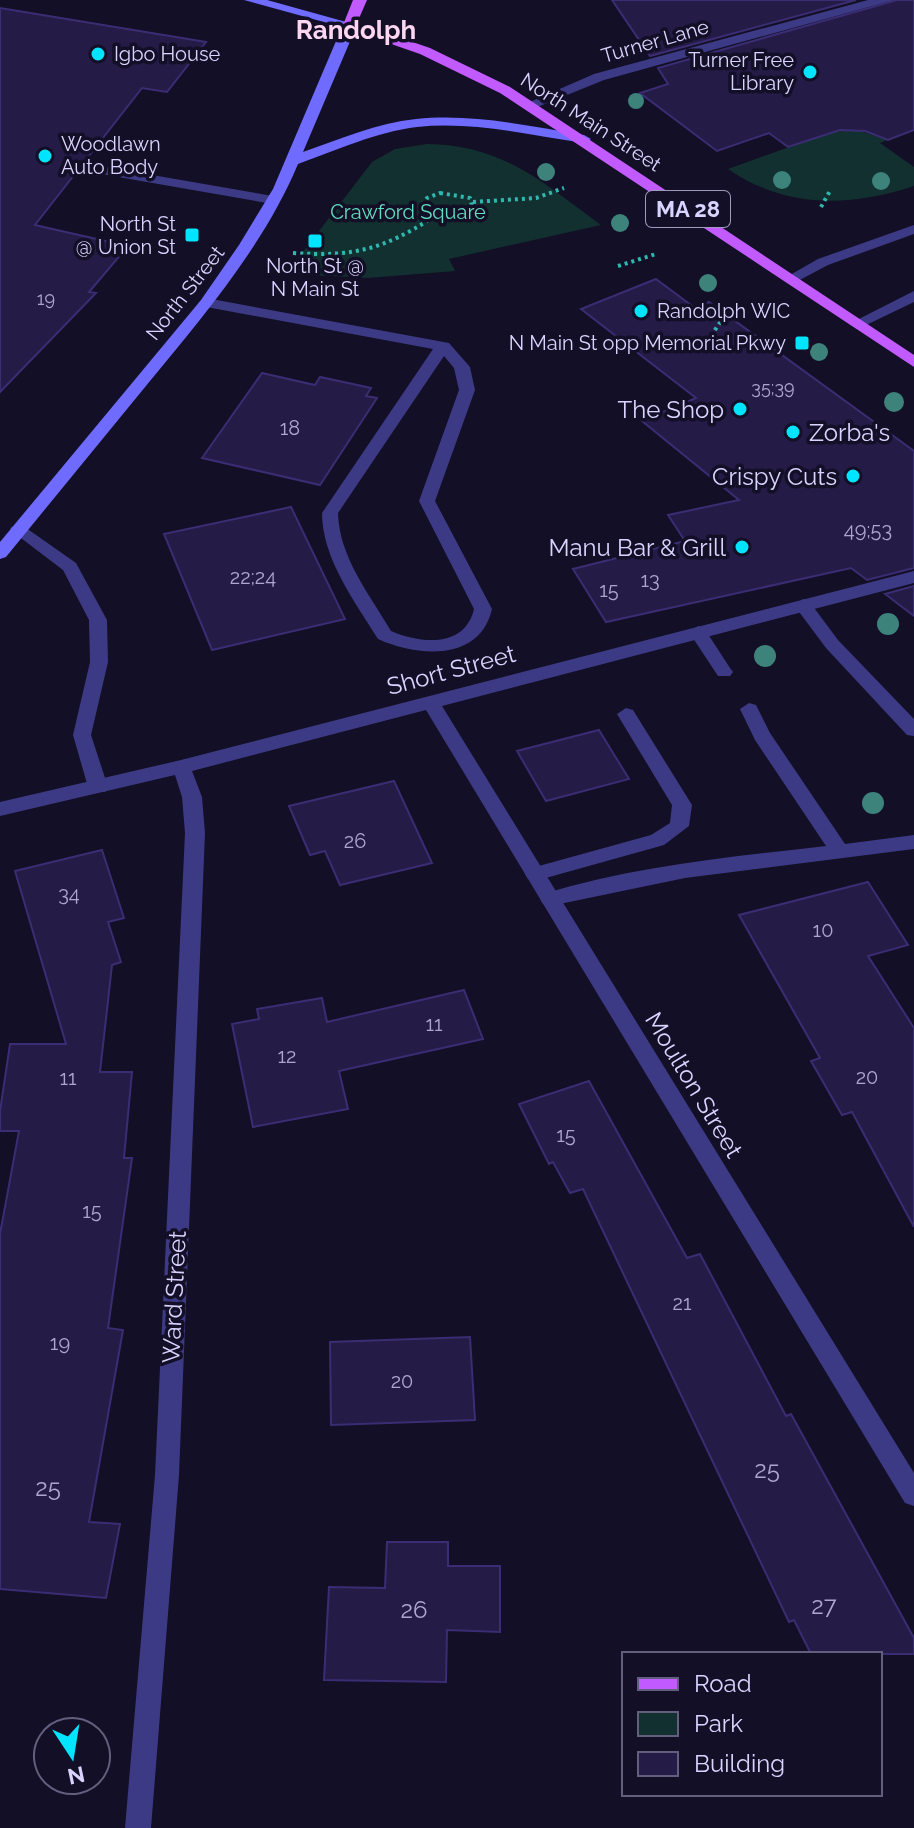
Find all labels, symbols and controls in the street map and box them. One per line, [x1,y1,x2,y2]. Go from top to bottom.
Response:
street label: Turner Lane [599,14,712,68]
district label: Randolph [296,15,416,45]
place label: Igbo House [114,42,221,66]
marker: Igbo House [89,45,107,63]
place label: Turner Free Library [688,48,794,95]
marker: Turner Free Library [801,63,819,81]
street label: North Main Street [516,68,666,176]
place label: Woodlawn Auto Body [61,132,161,179]
marker: Woodlawn Auto Body [36,147,54,165]
road number: MA 28 [646,191,730,227]
park label: Crawford Square [330,200,486,224]
place label: North St @ Union St [76,212,176,259]
marker: North St @ Union St [183,226,201,244]
marker: North St @ N Main St [306,232,324,250]
street label: North Street [141,241,229,345]
place label: North St @ N Main St [266,254,364,301]
house number: 19 [37,288,55,309]
place label: Randolph WIC [657,299,791,323]
marker: Randolph WIC [632,302,650,320]
place label: N Main St opp Memorial Pkwy [509,331,786,355]
marker: N Main St opp Memorial Pkwy [793,334,811,352]
house number: 35;39 [751,377,795,398]
place label: The Shop [618,395,724,424]
marker: The Shop [731,400,749,418]
house number: 18 [280,416,300,440]
place label: Zorba's [809,418,890,447]
marker: Zorba's [784,423,802,441]
place label: Crispy Cuts [712,462,837,491]
marker: Crispy Cuts [844,467,862,485]
house number: 49;53 [844,518,892,542]
place label: Manu Bar & Grill [549,533,726,562]
marker: Manu Bar & Grill [733,538,751,556]
house number: 22;24 [230,565,276,589]
house number: 13 [640,568,660,592]
house number: 15 [599,578,619,602]
street label: Short Street [384,639,518,701]
house number: 26 [344,829,366,853]
house number: 34 [58,882,80,906]
house number: 10 [813,918,833,942]
street label: Moulton Street [639,1007,749,1163]
house number: 11 [425,1012,443,1036]
house number: 12 [278,1044,296,1068]
house number: 20 [856,1065,878,1089]
house number: 11 [59,1066,77,1090]
house number: 15 [556,1123,576,1147]
house number: 15 [82,1199,102,1223]
street label: Ward Street [156,1230,192,1364]
house number: 21 [673,1291,692,1315]
house number: 19 [50,1331,70,1355]
house number: 20 [391,1369,413,1393]
house number: 25 [754,1455,780,1484]
house number: 25 [35,1473,61,1502]
house number: 27 [811,1591,837,1620]
house number: 26 [401,1595,427,1624]
legend [622,1652,882,1796]
text: Road [694,1669,752,1698]
text: Park [694,1709,743,1738]
north arrow [32,1716,112,1796]
text: Building [694,1749,785,1778]
text: N [65,1761,87,1790]

